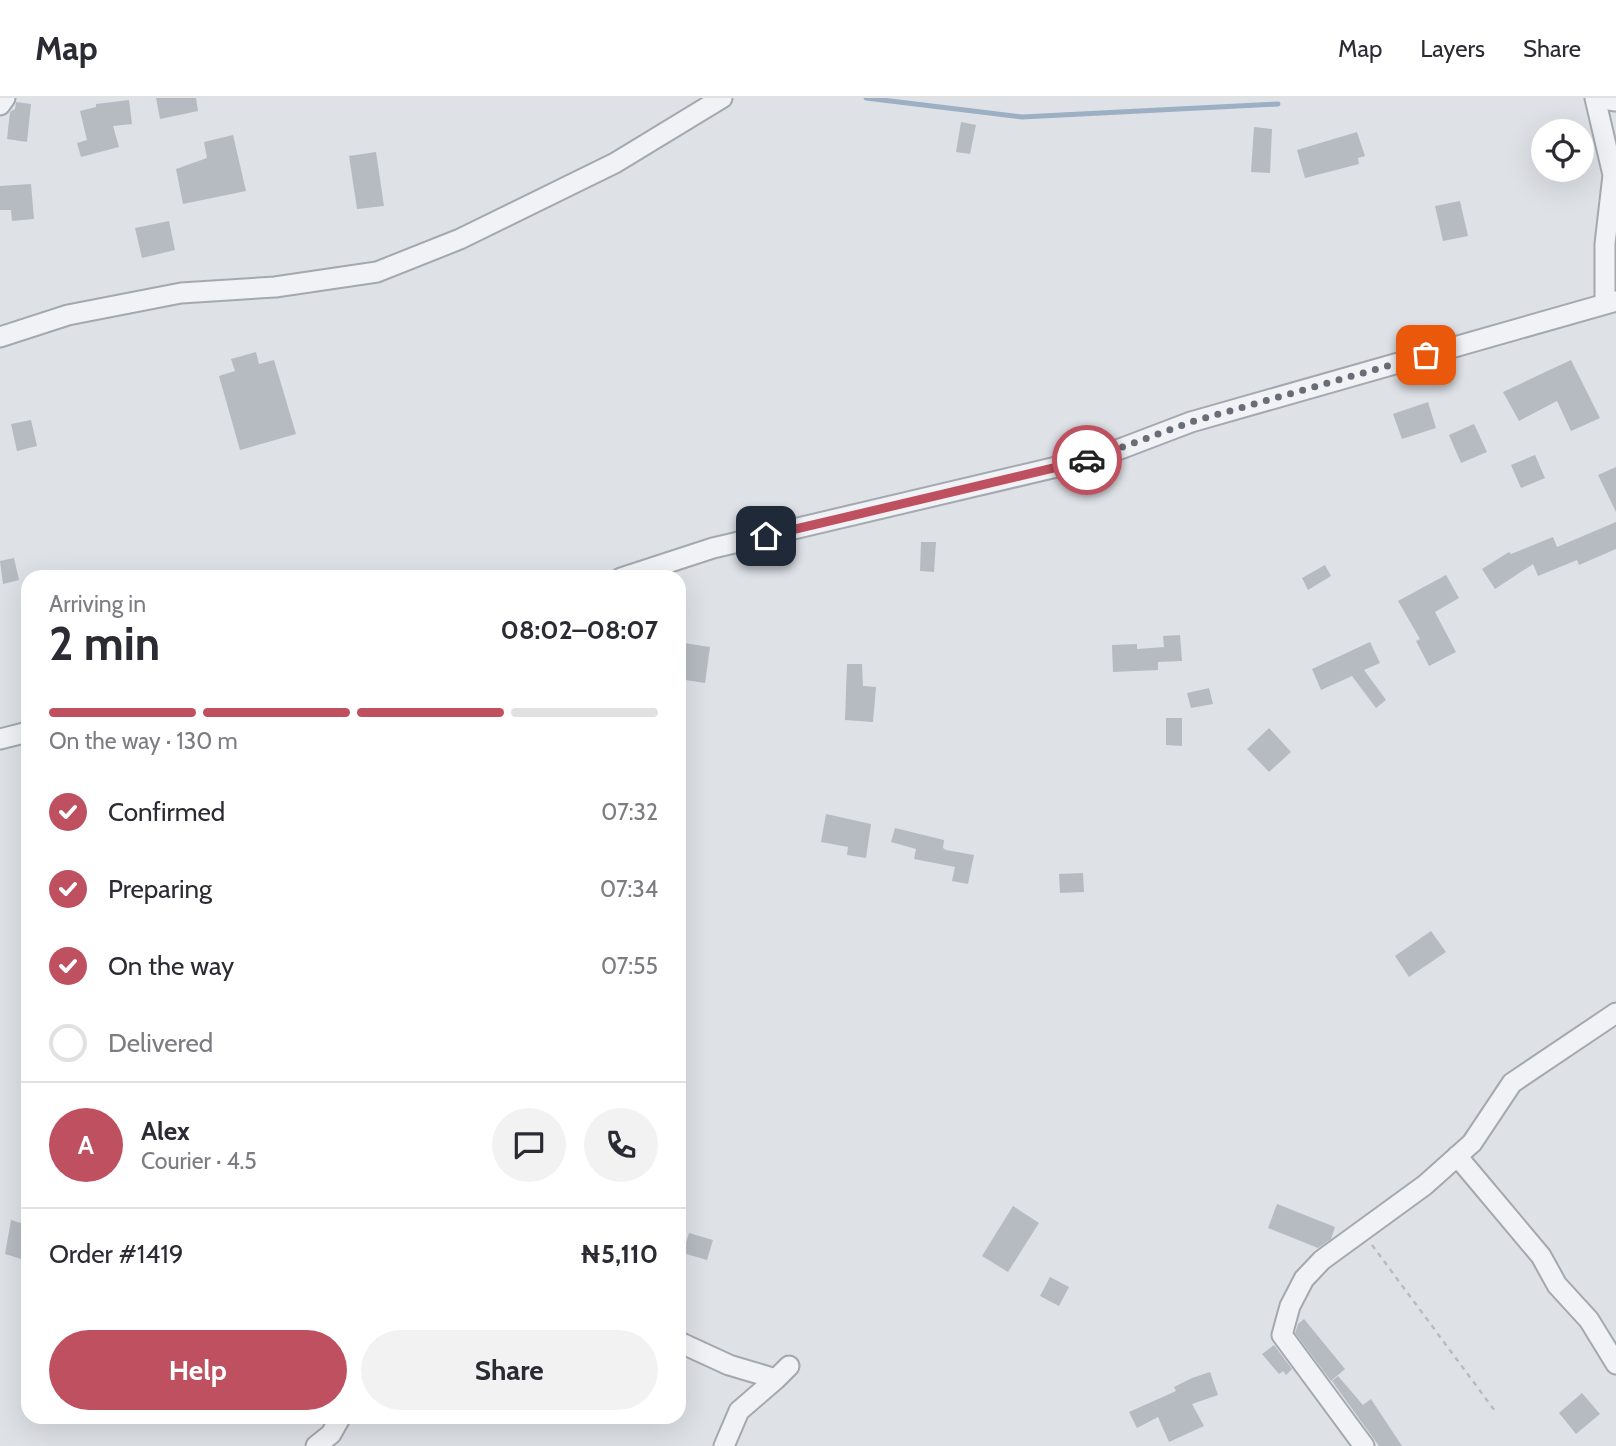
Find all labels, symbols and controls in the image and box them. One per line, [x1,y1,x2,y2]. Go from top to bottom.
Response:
text: Map [35,28,98,68]
text: Map [1338,34,1382,63]
text: Layers [1420,34,1485,63]
text: Share [1523,34,1581,63]
map controls [1531,119,1594,182]
button: locate [1531,119,1594,182]
pin [1396,325,1456,385]
icon: bag [1407,336,1445,374]
courier [1052,425,1122,495]
icon: car [1068,441,1106,479]
pin [736,506,796,566]
icon: home [747,517,785,555]
text: Arriving in [49,590,146,618]
text: 08:02–08:07 [501,614,658,646]
text: 2 min [49,616,160,672]
text: On the way · 130 m [49,727,238,755]
icon: check [49,793,87,831]
text: Confirmed [108,796,225,828]
text: 07:32 [601,798,658,826]
icon: check [49,870,87,908]
text: Preparing [108,873,212,905]
text: 07:34 [600,875,658,903]
icon: check [49,947,87,985]
text: On the way [108,950,234,982]
text: 07:55 [601,952,658,980]
text: Delivered [108,1027,213,1059]
button: chat [492,1108,566,1182]
button: phone [584,1108,658,1182]
text: Alex [141,1115,190,1147]
text: A [78,1129,94,1161]
text: Courier · 4.5 [141,1147,257,1175]
text: Order #1419 [49,1238,184,1270]
text: ₦5,110 [580,1238,658,1270]
button: Help [49,1330,347,1410]
button: Share [361,1330,658,1410]

